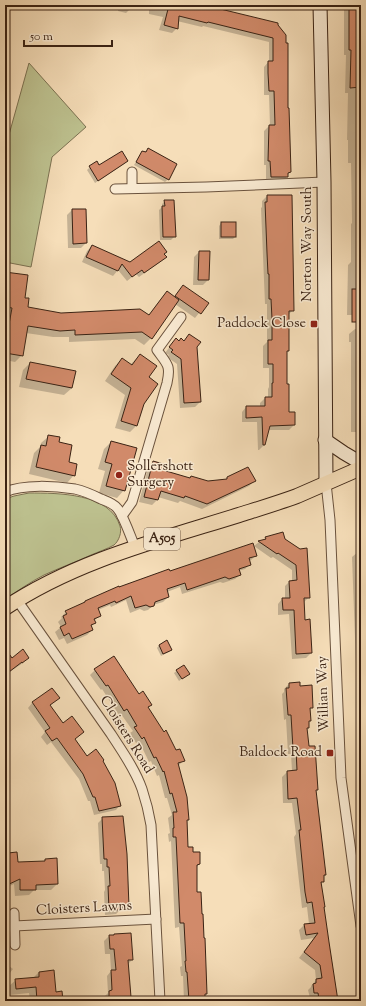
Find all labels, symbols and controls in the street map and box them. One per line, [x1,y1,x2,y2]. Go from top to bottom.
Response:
scale bar [24,22,112,48]
text: 50 m [29,28,53,46]
street label: Norton Way South [298,186,318,302]
place label: Paddock Close [217,314,306,334]
marker: Paddock Close [309,319,319,329]
place label: Sollershott Surgery [127,457,193,493]
marker: Sollershott Surgery [114,470,124,480]
road number: A505 [144,528,180,550]
street label: Willian Way [313,656,335,732]
street label: Cloisters Road [94,692,158,778]
place label: Baldock Road [239,743,322,763]
marker: Baldock Road [325,748,335,758]
street label: Cloisters Lawns [35,896,133,922]

